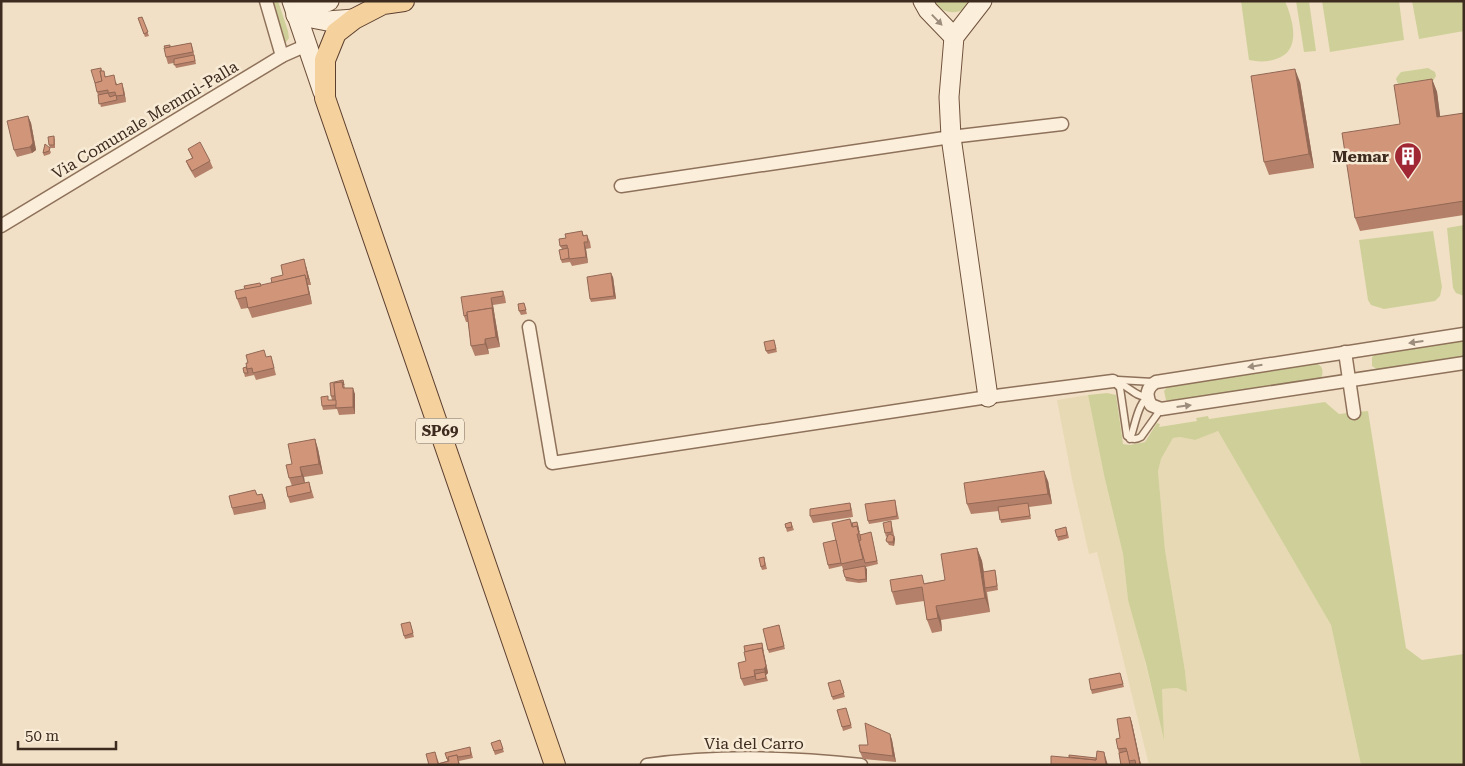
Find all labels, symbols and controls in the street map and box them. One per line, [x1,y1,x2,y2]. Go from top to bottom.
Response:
one-way arrow [931,13,943,25]
street label: Via Comunale Memmi-Palla [48,57,242,183]
building icon: Memar [1393,141,1423,180]
place label: Memar [1332,147,1389,166]
one-way arrow [1407,338,1423,346]
one-way arrow [1247,362,1263,370]
one-way arrow [1176,402,1192,410]
road number: SP69 [416,418,464,444]
scale bar [18,718,115,750]
text: 50 m [25,727,60,745]
street label: Via del Carro [704,734,804,753]

